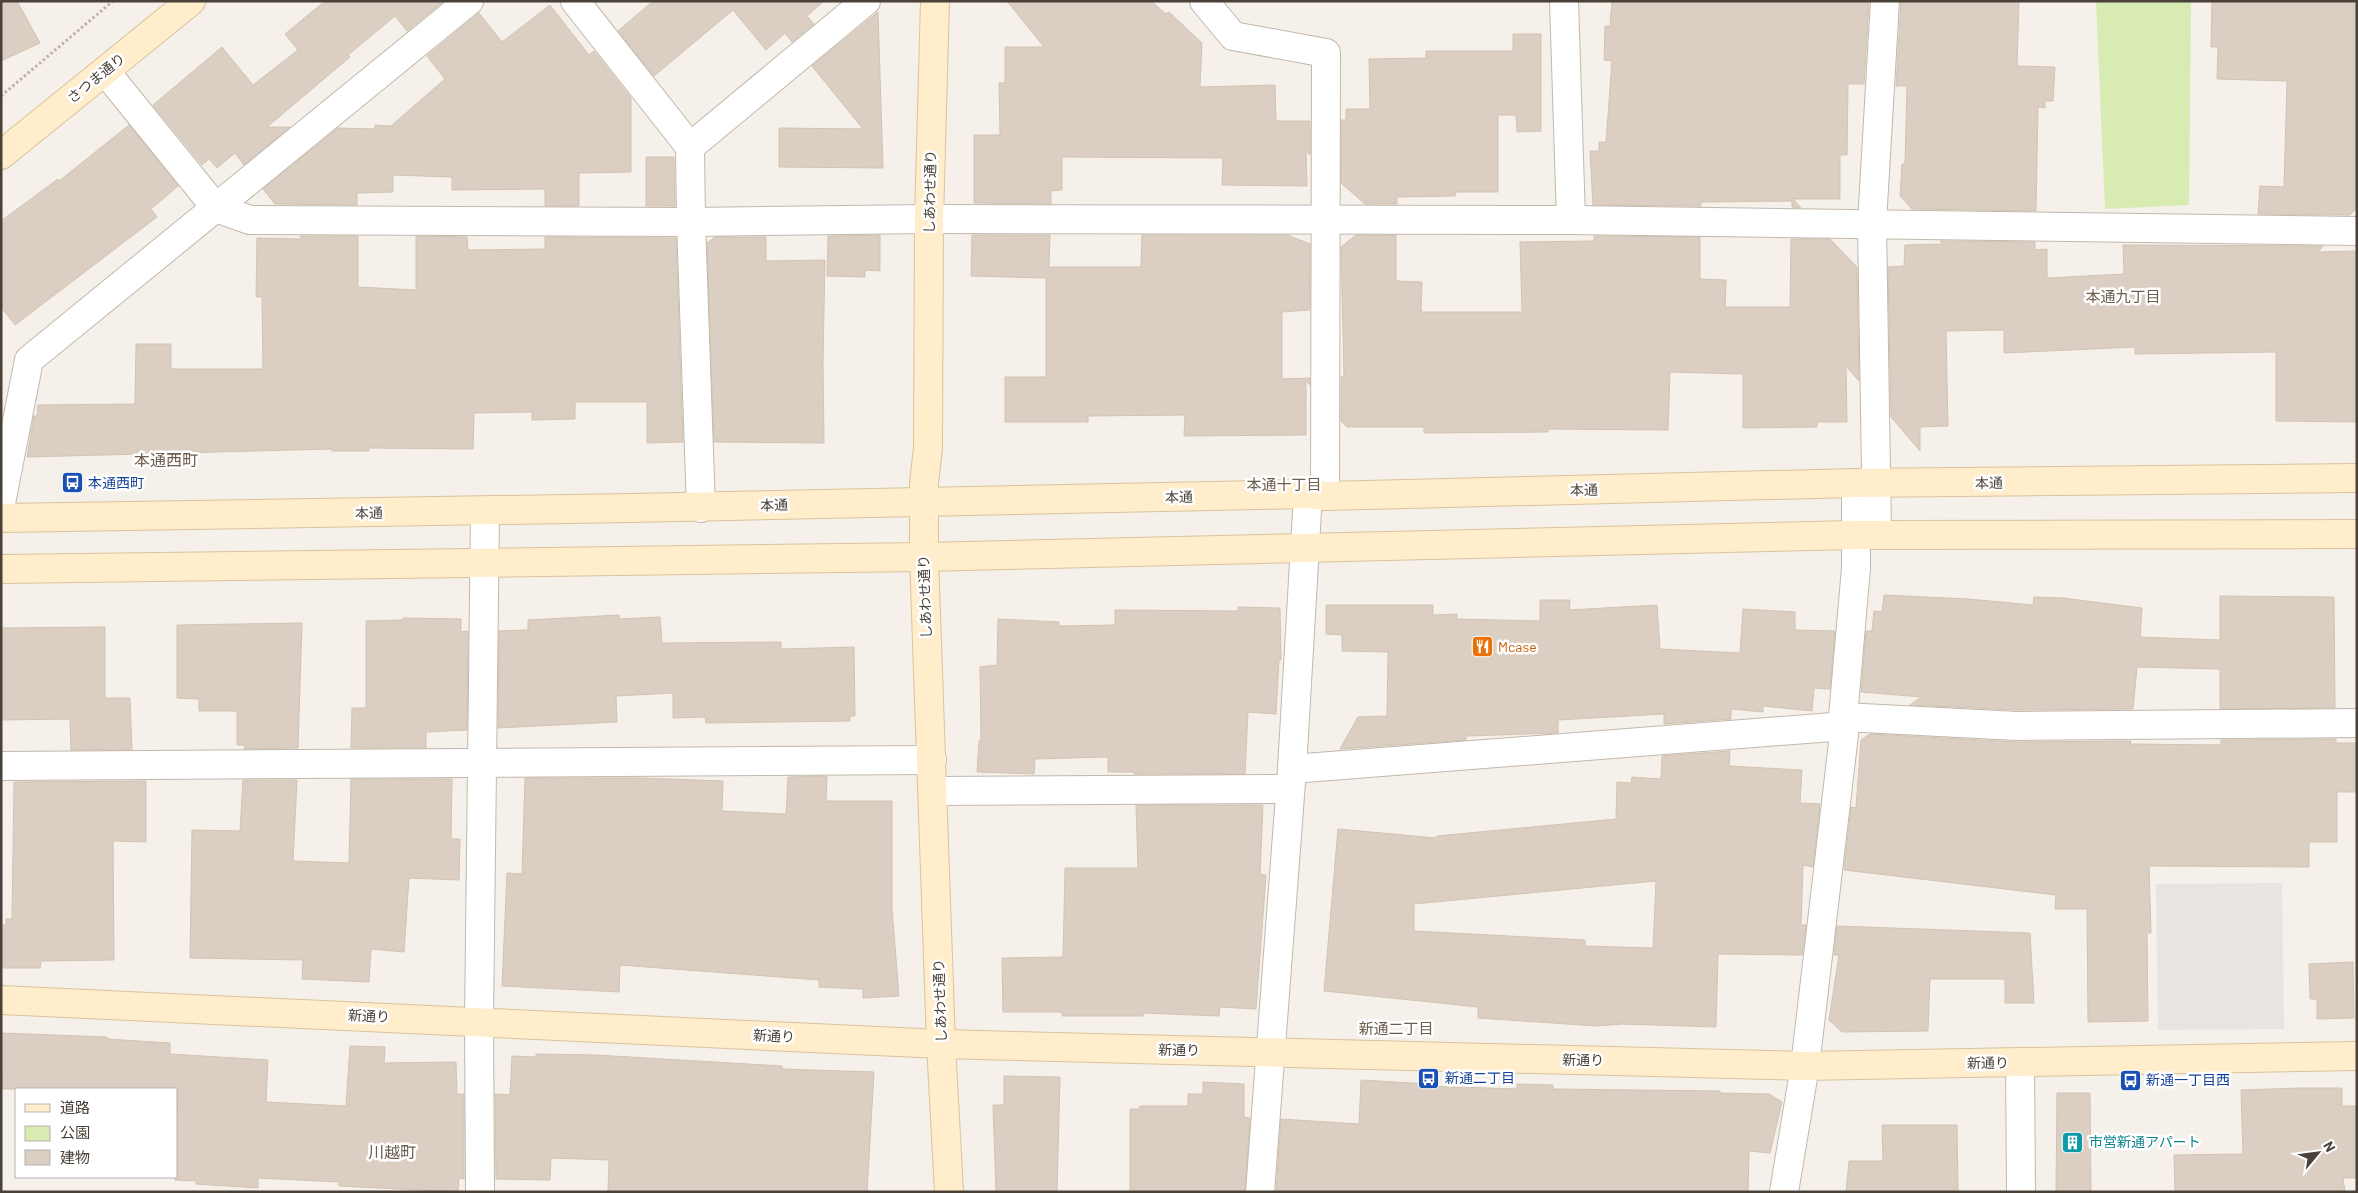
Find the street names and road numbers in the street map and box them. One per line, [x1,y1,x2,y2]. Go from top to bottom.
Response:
street label: さつま通り [63,49,128,106]
street label: しあわせ通り [920,150,939,234]
street label: 本通 [1975,474,2003,491]
street label: 本通 [1570,481,1598,498]
street label: 本通 [1165,488,1193,505]
street label: 本通 [760,496,788,513]
street label: 本通 [355,504,383,521]
street label: しあわせ通り [915,555,934,639]
street label: しあわせ通り [930,959,949,1043]
street label: 新通り [348,1006,390,1025]
street label: 新通り [753,1026,795,1045]
street label: 新通り [1158,1041,1200,1058]
street label: 新通り [1562,1051,1604,1068]
street label: 新通り [1967,1054,2009,1071]

